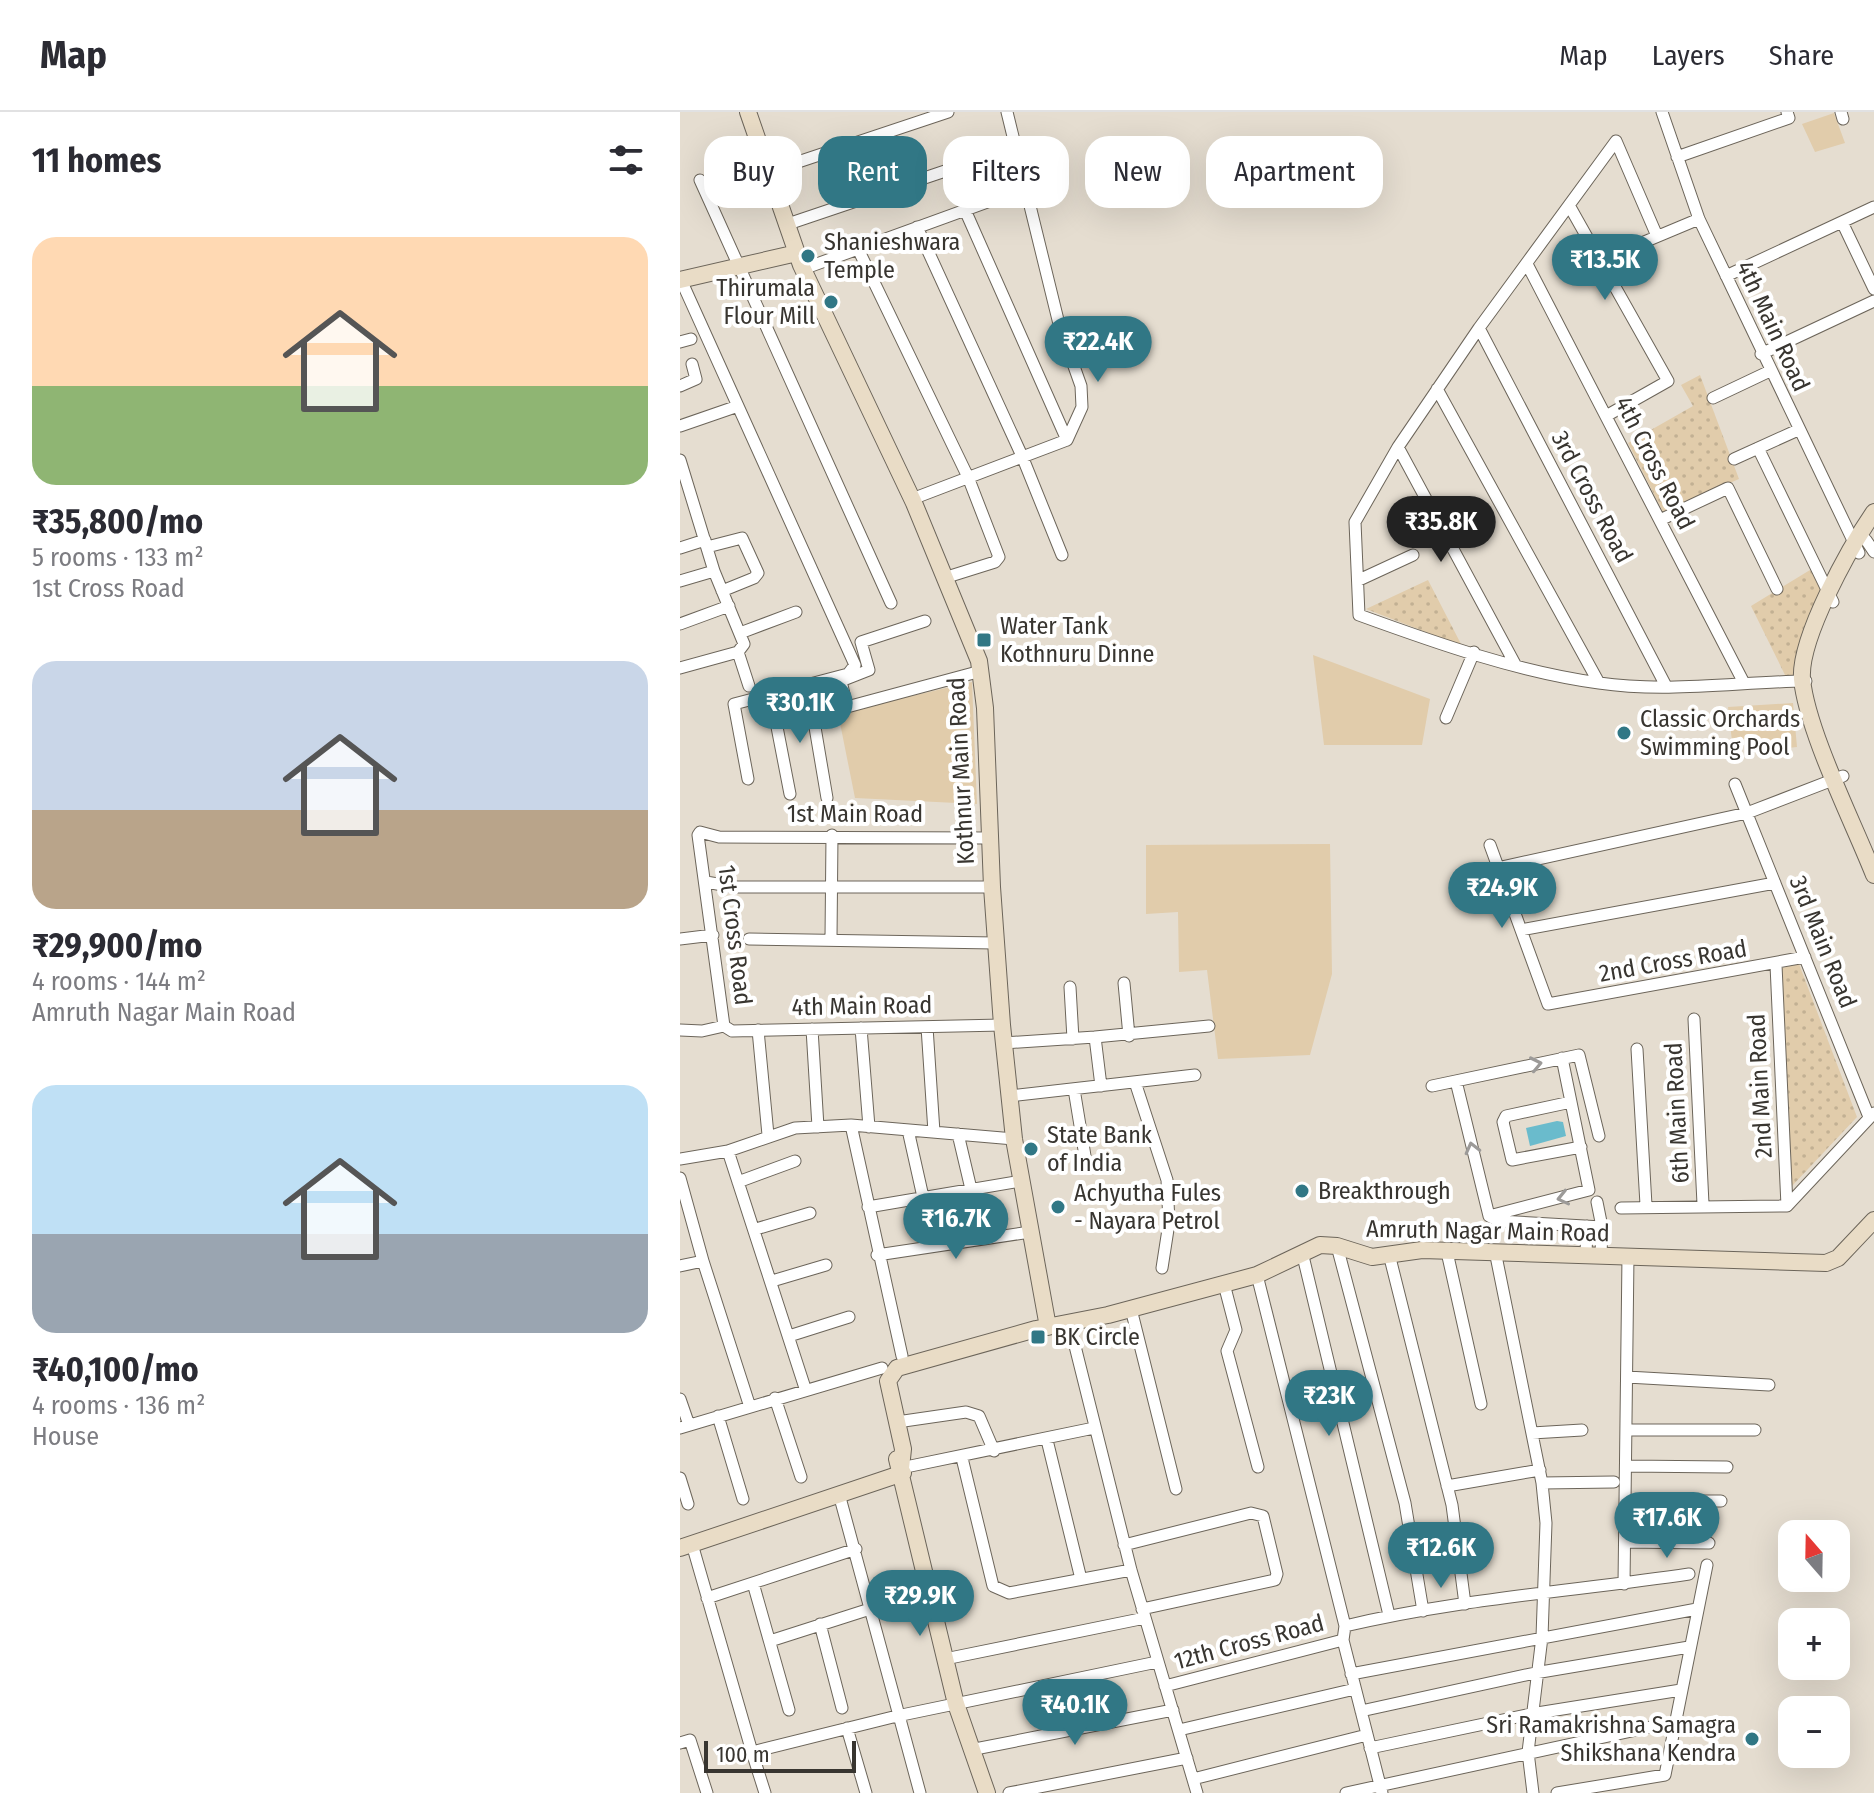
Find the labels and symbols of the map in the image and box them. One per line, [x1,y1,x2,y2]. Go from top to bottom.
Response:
place label: Shanieshwara Temple [824,228,960,284]
pin: ₹13.5K [1540,234,1670,302]
marker: Shanieshwara Temple [799,247,817,265]
street label: 4th Main Road [1731,256,1815,396]
place label: Thirumala Flour Mill [716,274,815,330]
marker: Thirumala Flour Mill [822,293,840,311]
pin: ₹22.4K [1033,316,1163,384]
street label: 4th Cross Road [1609,392,1701,534]
street label: 3rd Cross Road [1546,426,1638,568]
pin: ₹35.8K [1376,496,1506,564]
place label: Water Tank Kothnuru Dinne [1000,612,1154,668]
marker: Water Tank Kothnuru Dinne [975,631,993,649]
pin: ₹30.1K [735,677,865,745]
street label: Kothnur Main Road [942,677,980,865]
place label: Classic Orchards Swimming Pool [1640,705,1800,761]
marker: Classic Orchards Swimming Pool [1615,724,1633,742]
street label: 1st Main Road [787,800,923,828]
pin: ₹24.9K [1437,862,1567,930]
street label: 1st Cross Road [713,863,757,1007]
street label: 3rd Main Road [1784,872,1862,1012]
street label: 2nd Cross Road [1597,934,1749,988]
street label: 4th Main Road [791,991,933,1021]
street label: 2nd Main Road [1742,1013,1778,1159]
street label: 6th Main Road [1659,1042,1695,1184]
one-way arrow [1529,1056,1542,1073]
place label: State Bank of India [1047,1121,1153,1177]
marker: State Bank of India [1022,1140,1040,1158]
one-way arrow [1464,1142,1481,1156]
place label: Breakthrough [1318,1177,1451,1205]
place label: Achyutha Fules - Nayara Petrol [1074,1179,1221,1235]
marker: Breakthrough [1293,1182,1311,1200]
one-way arrow [1557,1189,1570,1206]
pin: ₹16.7K [891,1193,1021,1261]
marker: Achyutha Fules - Nayara Petrol [1049,1198,1067,1216]
street label: Amruth Nagar Main Road [1366,1215,1610,1247]
place label: BK Circle [1054,1323,1140,1351]
marker: BK Circle [1029,1328,1047,1346]
pin: ₹23K [1282,1370,1376,1438]
pin: ₹17.6K [1602,1492,1732,1560]
north arrow [1778,1520,1850,1592]
pin: ₹12.6K [1376,1522,1506,1590]
pin: ₹29.9K [855,1570,985,1638]
street label: 12th Cross Road [1171,1609,1327,1675]
pin: ₹40.1K [1010,1679,1140,1747]
place label: Sri Ramakrishna Samagra Shikshana Kendra [1486,1711,1736,1767]
marker: Sri Ramakrishna Samagra Shikshana Kendra [1743,1730,1761,1748]
scale bar [704,1737,856,1773]

